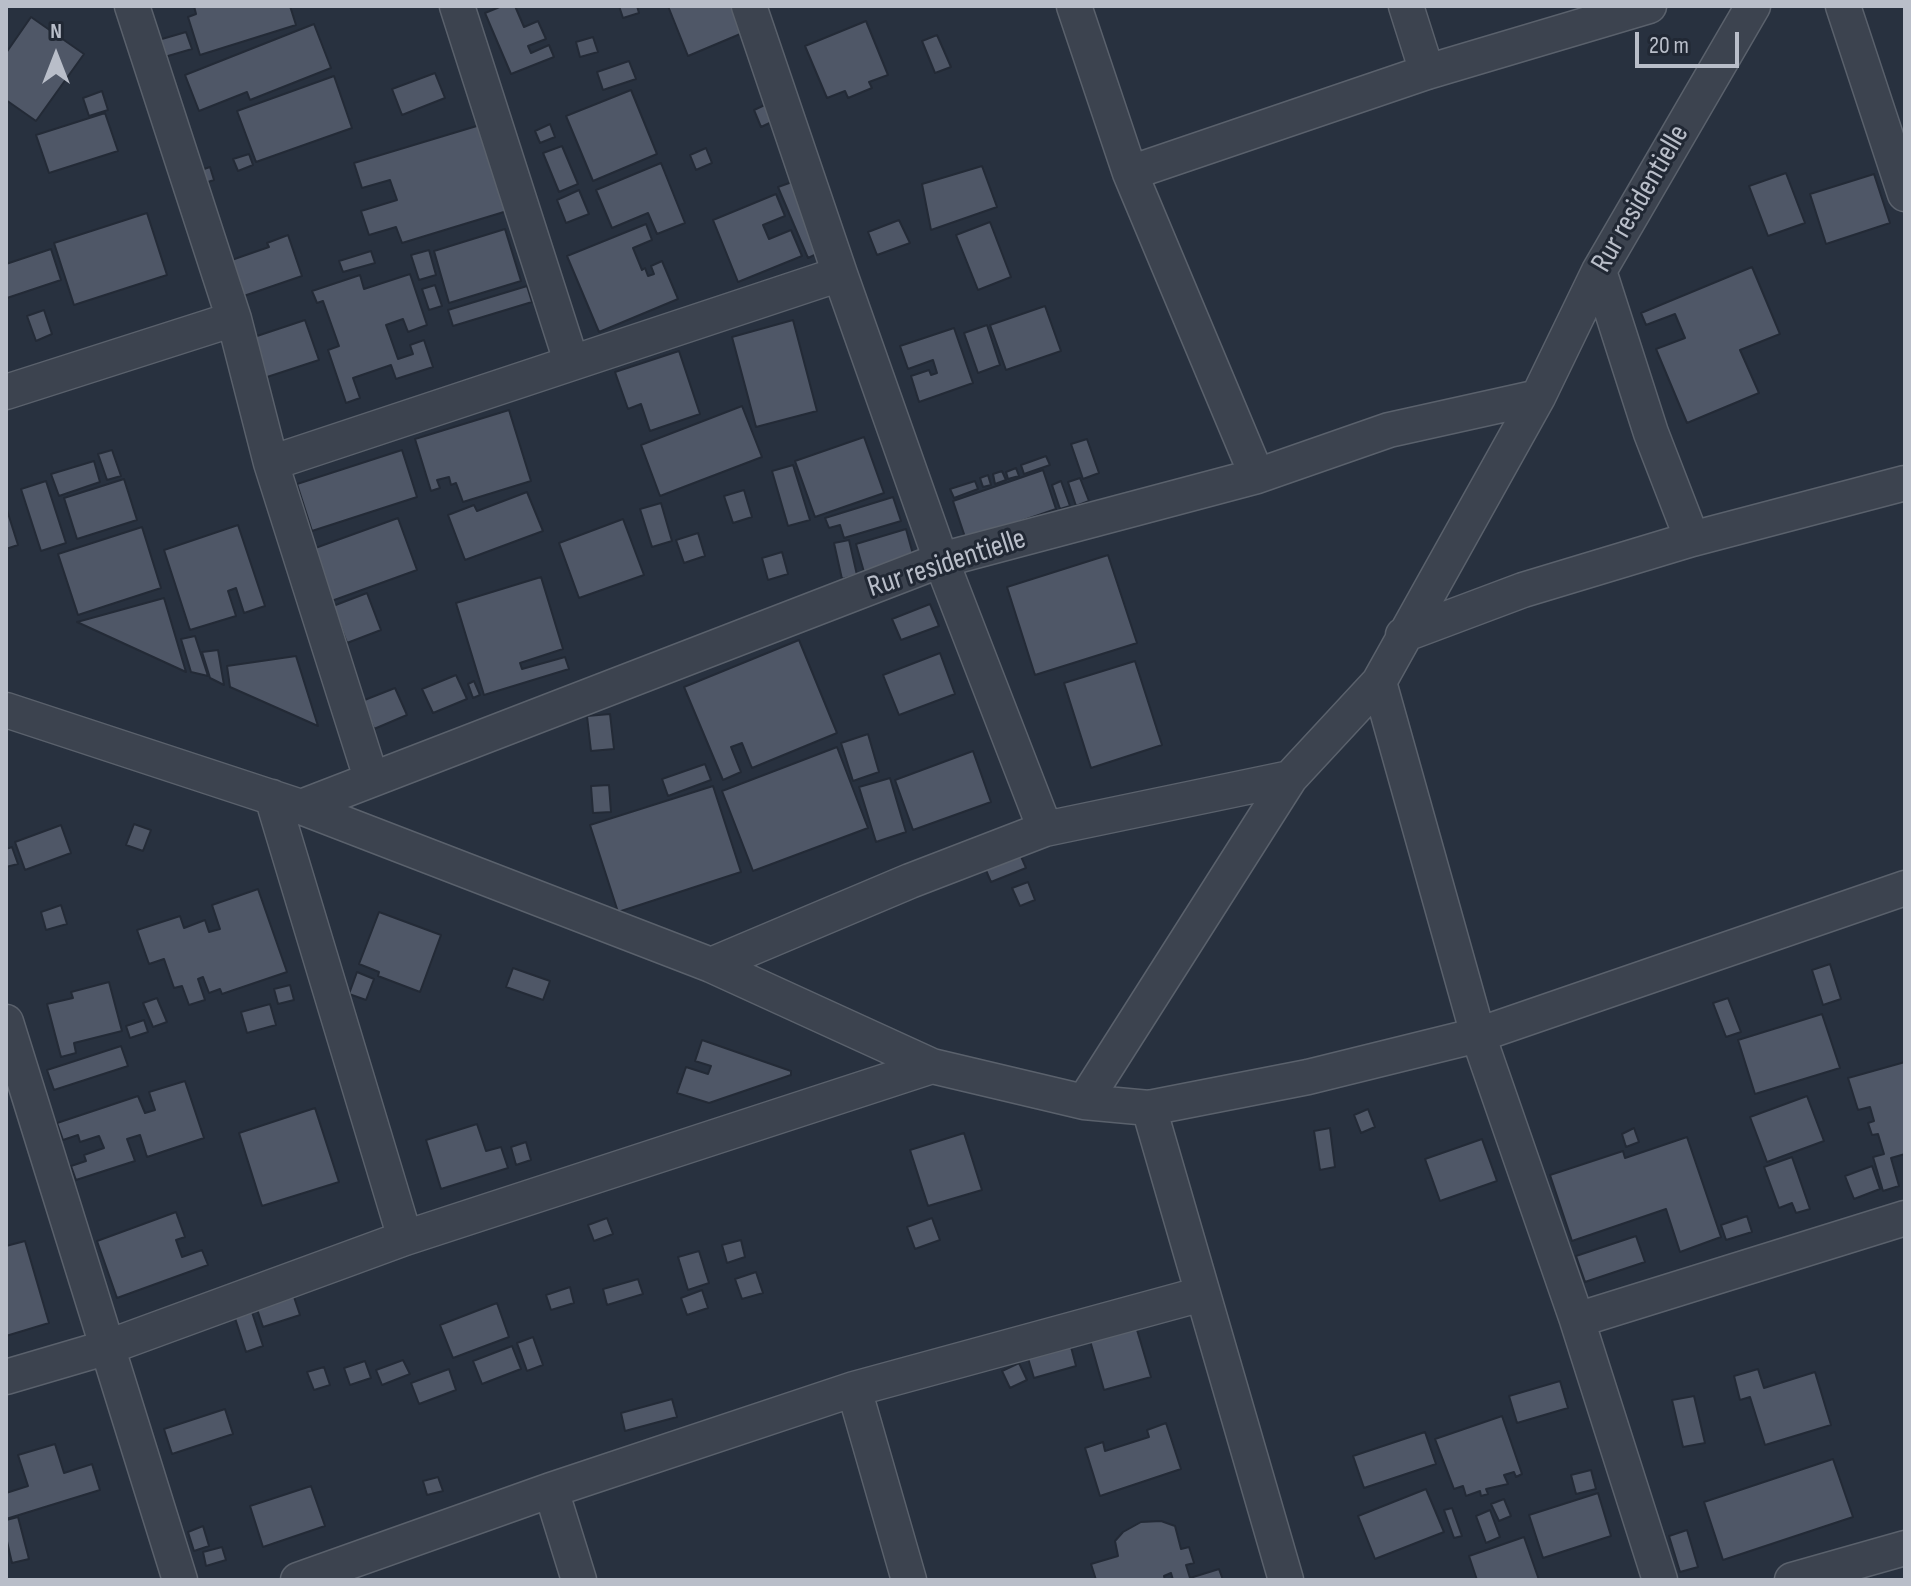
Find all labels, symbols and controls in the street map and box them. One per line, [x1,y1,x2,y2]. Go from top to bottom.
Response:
north arrow [16,16,96,96]
scale bar [1639,16,1743,66]
text: N [50,18,62,45]
text: 20 m [1649,31,1689,60]
street label: Rur residentielle [1584,119,1698,279]
street label: Rur residentielle [863,522,1031,606]

